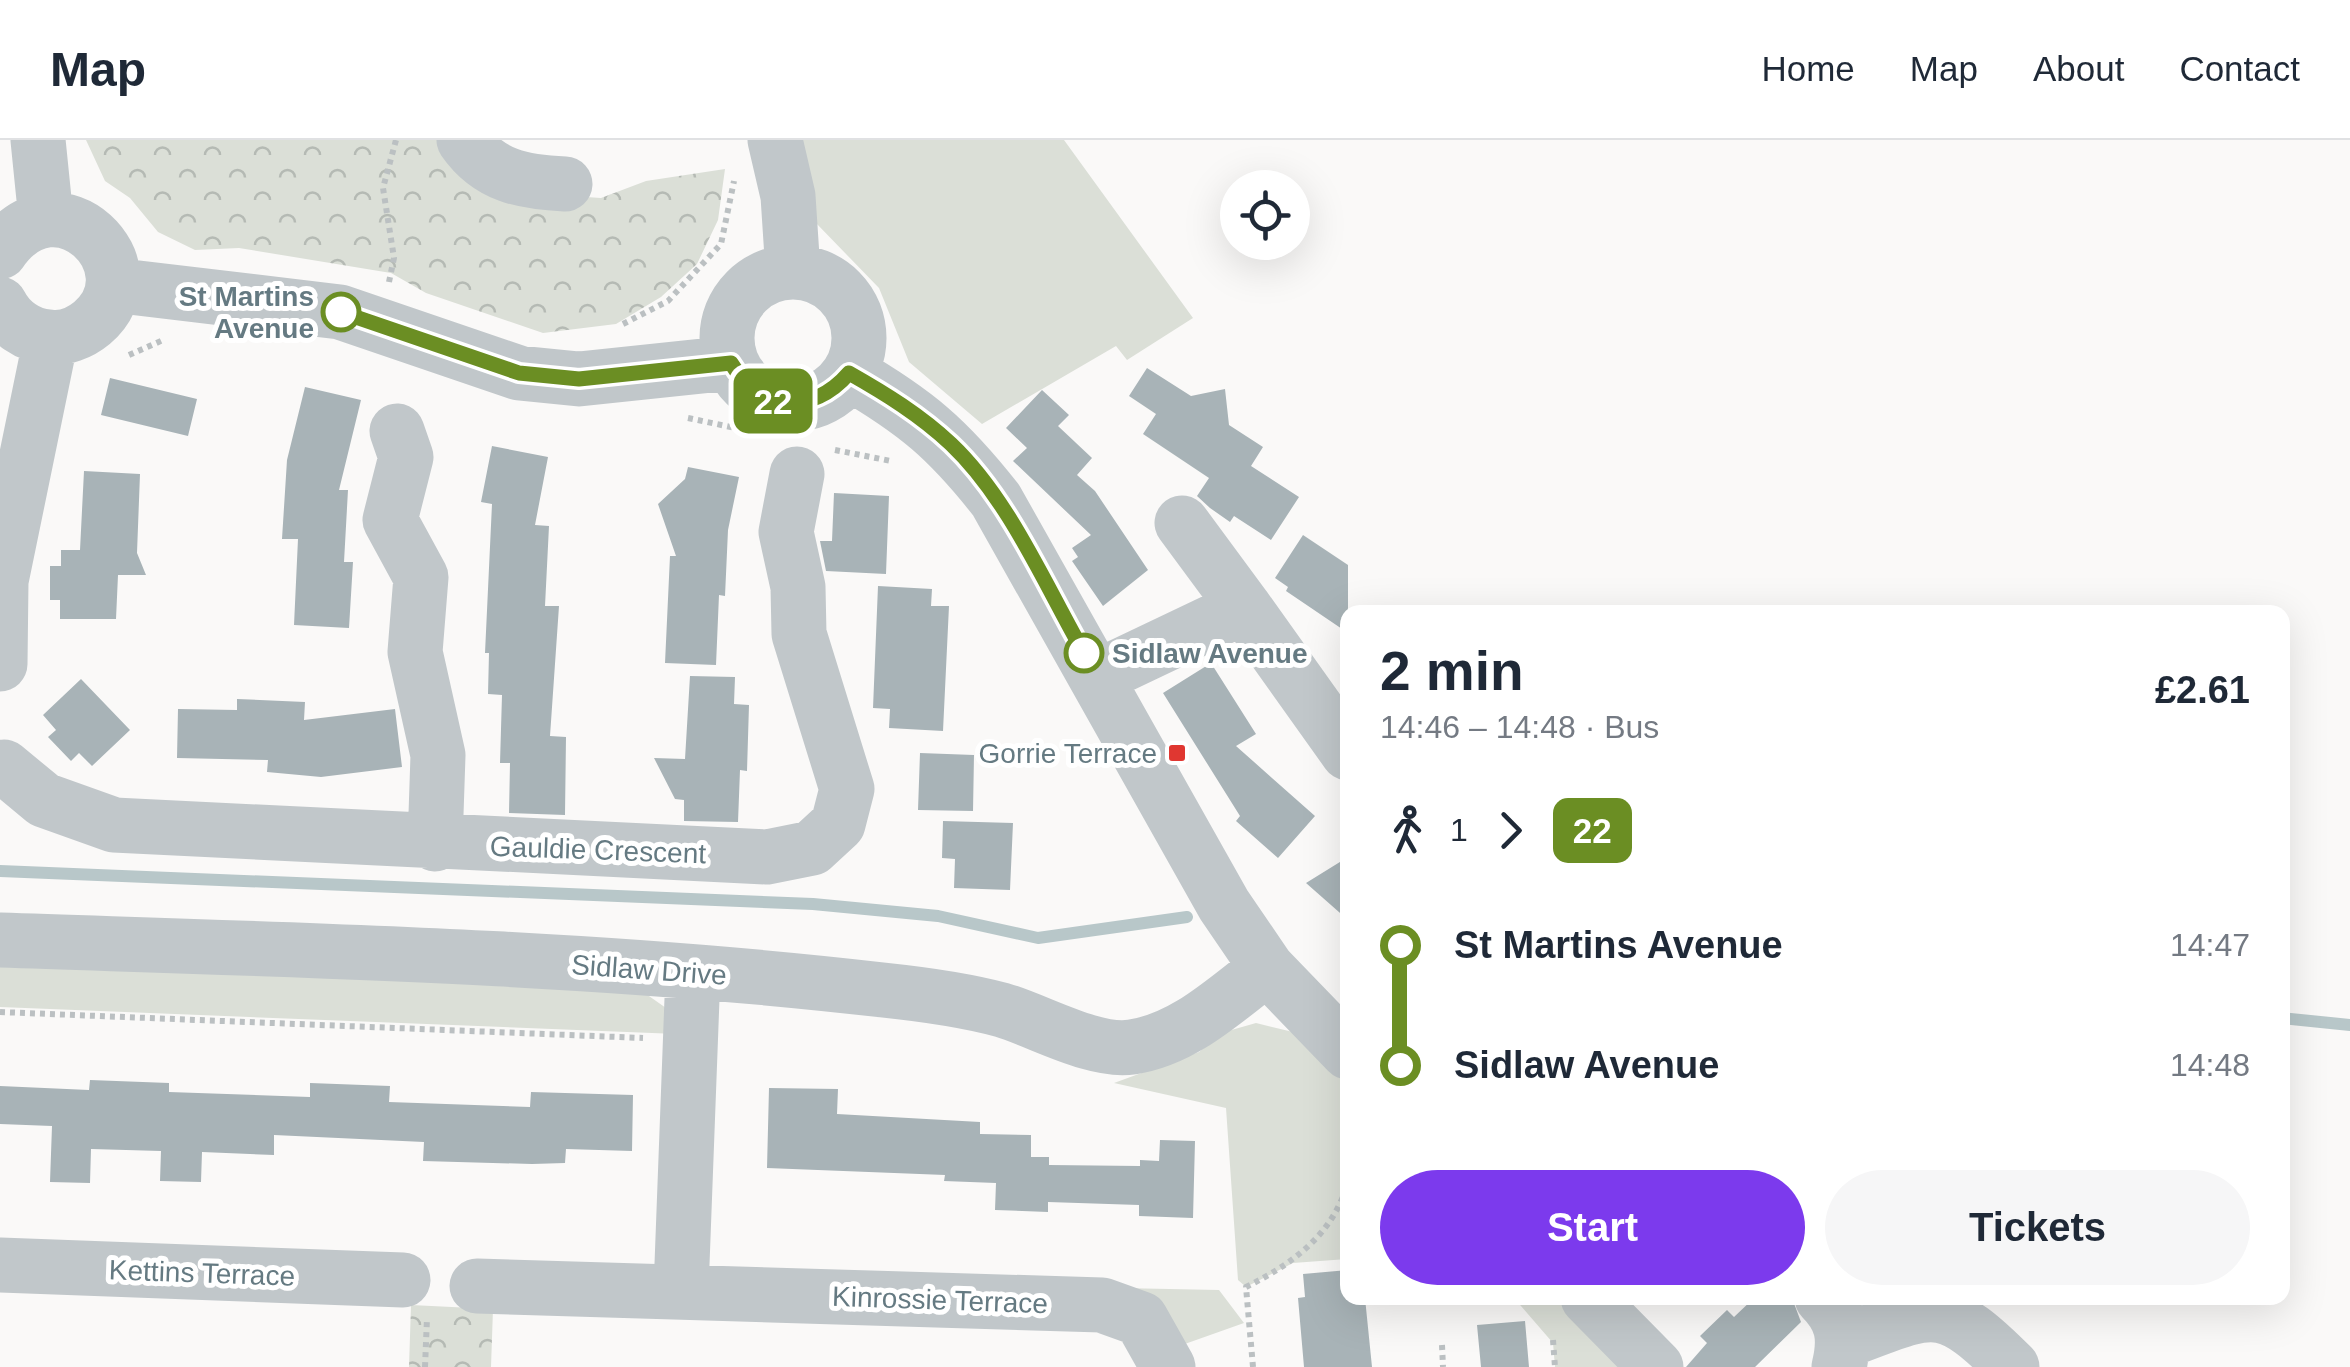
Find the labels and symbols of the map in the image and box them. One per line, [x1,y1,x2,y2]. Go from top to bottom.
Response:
place label: St Martins Avenue [179,281,314,344]
marker: St Martins Avenue [322,293,360,331]
line badge: 22 [728,368,818,434]
marker: Sidlaw Avenue [1065,634,1103,672]
place label: Sidlaw Avenue [1112,638,1308,669]
place label: Gorrie Terrace [979,738,1157,769]
marker: Gorrie Terrace [1166,742,1188,764]
street label: Gauldie Crescent [489,831,707,869]
street label: Sidlaw Drive [570,949,728,991]
street label: Kettins Terrace [108,1254,296,1292]
street label: Kinrossie Terrace [832,1281,1048,1319]

